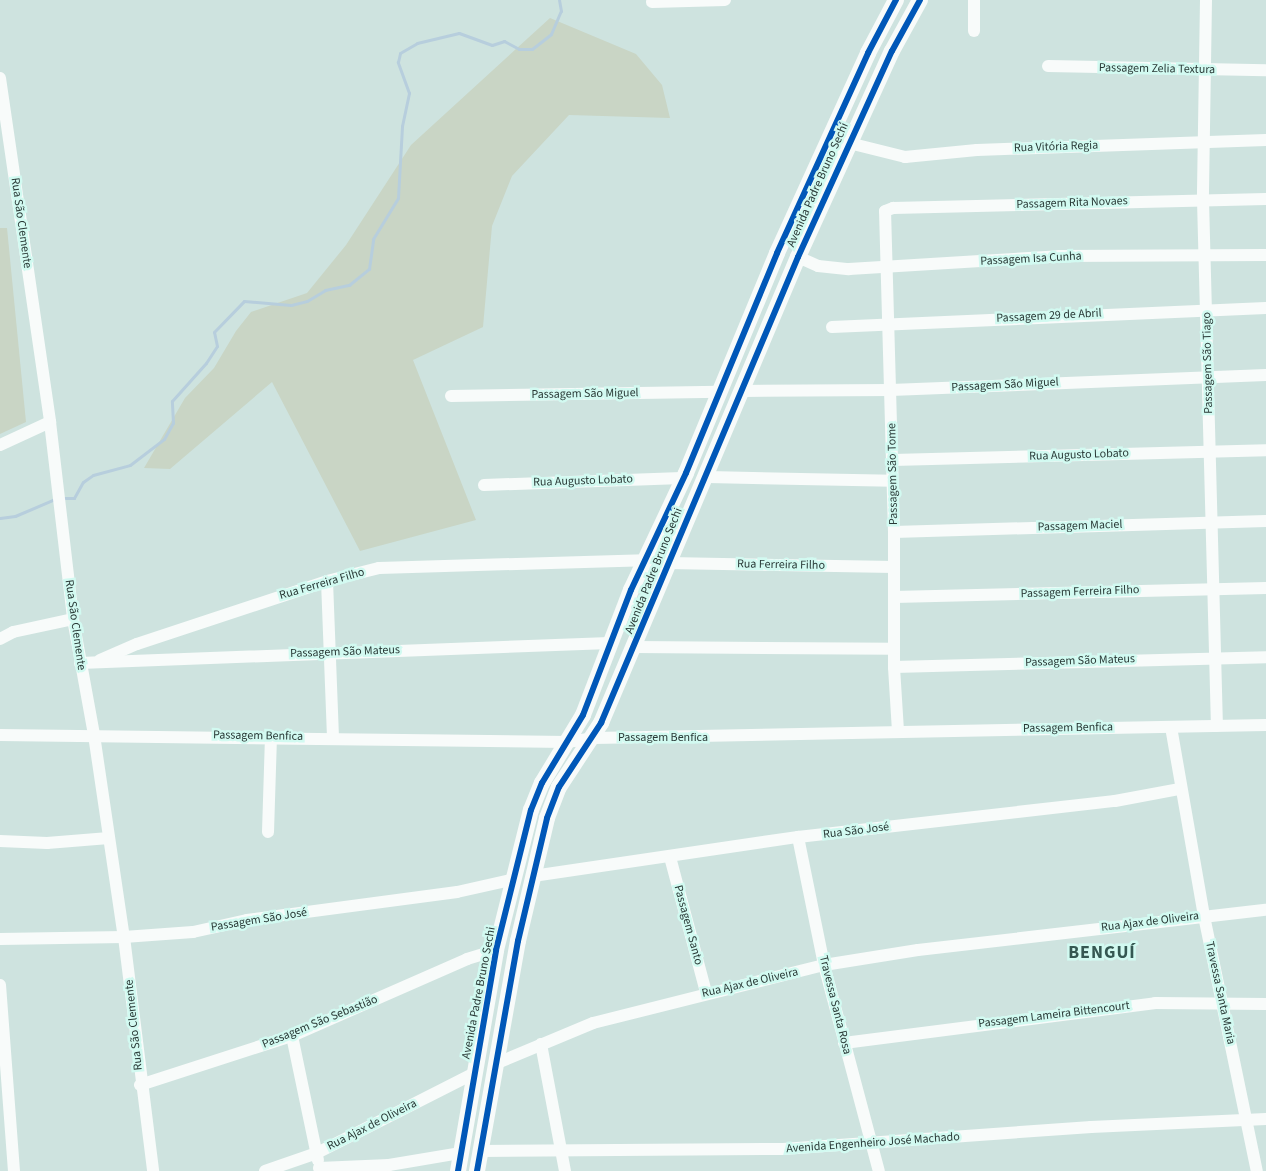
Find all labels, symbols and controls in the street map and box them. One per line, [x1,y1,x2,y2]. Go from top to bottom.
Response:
street label: Passagem Zelia Textura [1099,61,1215,77]
street label: Avenida Padre Bruno Sechi [784,121,852,249]
street label: Rua Vitória Regia [1014,138,1098,156]
street label: Rua São Clemente [8,177,34,269]
street label: Passagem Rita Novaes [1016,194,1128,212]
street label: Passagem Isa Cunha [980,249,1082,269]
street label: Passagem 29 de Abril [996,306,1102,326]
street label: Passagem São Tiago [1200,312,1216,414]
street label: Passagem São Miguel [951,375,1059,395]
street label: Passagem São Miguel [531,386,639,402]
street label: Passagem São Tome [885,423,901,525]
street label: Rua Augusto Lobato [1029,446,1129,464]
street label: Rua Augusto Lobato [533,472,633,490]
street label: Avenida Padre Bruno Sechi [622,506,686,636]
street label: Passagem Maciel [1037,517,1123,535]
street label: Rua Ferreira Filho [737,557,825,573]
street label: Rua Ferreira Filho [278,565,366,603]
street label: Rua São Clemente [62,579,88,671]
street label: Passagem Ferreira Filho [1020,583,1140,601]
street label: Passagem São Mateus [290,643,400,661]
street label: Passagem São Mateus [1025,652,1135,670]
street label: Passagem Benfica [1023,720,1113,736]
street label: Passagem Benfica [213,728,303,744]
street label: Passagem Benfica [618,731,708,745]
street label: Rua São José [822,820,890,842]
street label: Passagem Santo [670,884,706,966]
street label: Passagem São José [210,905,308,935]
street label: Rua Ajax de Oliveira [1100,909,1200,935]
street label: Avenida Padre Bruno Sechi [459,926,499,1060]
street label: Travessa Santa Maria [1202,940,1238,1046]
district label: BENGUÍ [1067,942,1137,964]
street label: Travessa Santa Rosa [816,954,854,1056]
street label: Rua Ajax de Oliveira [700,965,800,1001]
street label: Rua São Clemente [122,979,146,1071]
street label: Passagem São Sebastião [260,992,380,1052]
street label: Passagem Lameira Bittencourt [978,999,1130,1031]
street label: Rua Ajax de Oliveira [325,1096,419,1154]
street label: Avenida Engenheiro José Machado [786,1130,960,1156]

